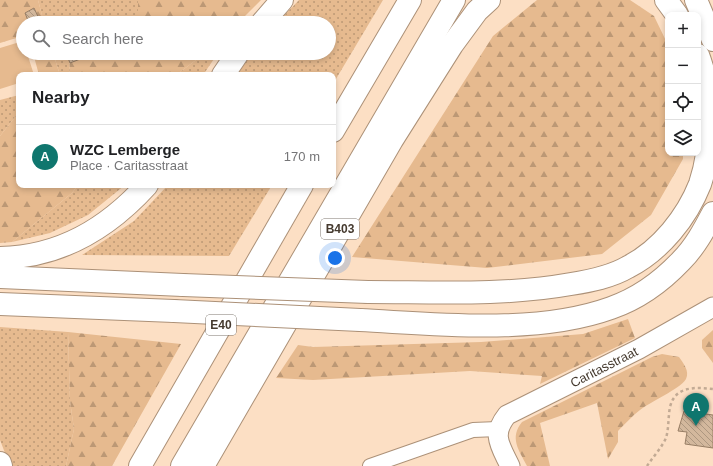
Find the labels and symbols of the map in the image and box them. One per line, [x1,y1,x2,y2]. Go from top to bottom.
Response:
road number: B403 [321,219,359,239]
your location [325,248,345,268]
road number: E40 [206,315,236,335]
street label: Caritasstraat [568,343,641,390]
pin: A [683,393,709,426]

